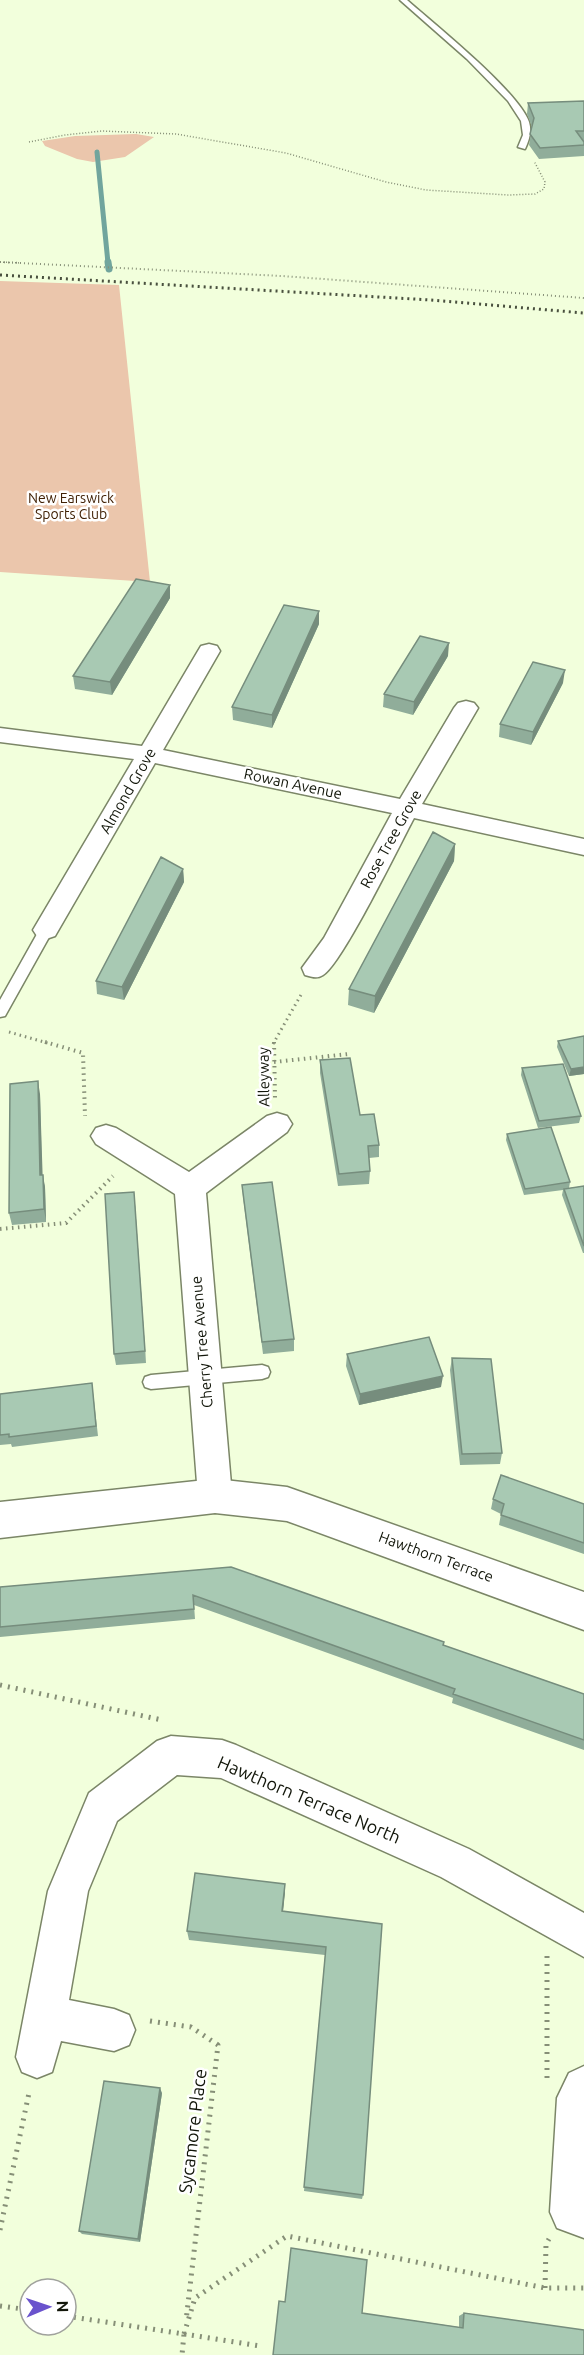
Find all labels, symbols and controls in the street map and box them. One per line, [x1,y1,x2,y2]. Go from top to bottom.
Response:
park label: New Earswick Sports Club [28,490,114,522]
street label: Almond Grove [96,745,159,837]
street label: Rowan Avenue [242,765,344,802]
street label: Rose Tree Grove [357,787,425,891]
street label: Alleyway [254,1047,273,1107]
street label: Cherry Tree Avenue [187,1275,216,1409]
street label: Hawthorn Terrace [376,1528,496,1585]
street label: Hawthorn Terrace North [215,1751,404,1847]
street label: Sycamore Place [174,2067,210,2194]
north arrow [18,2277,78,2337]
text: N [54,2300,72,2313]

